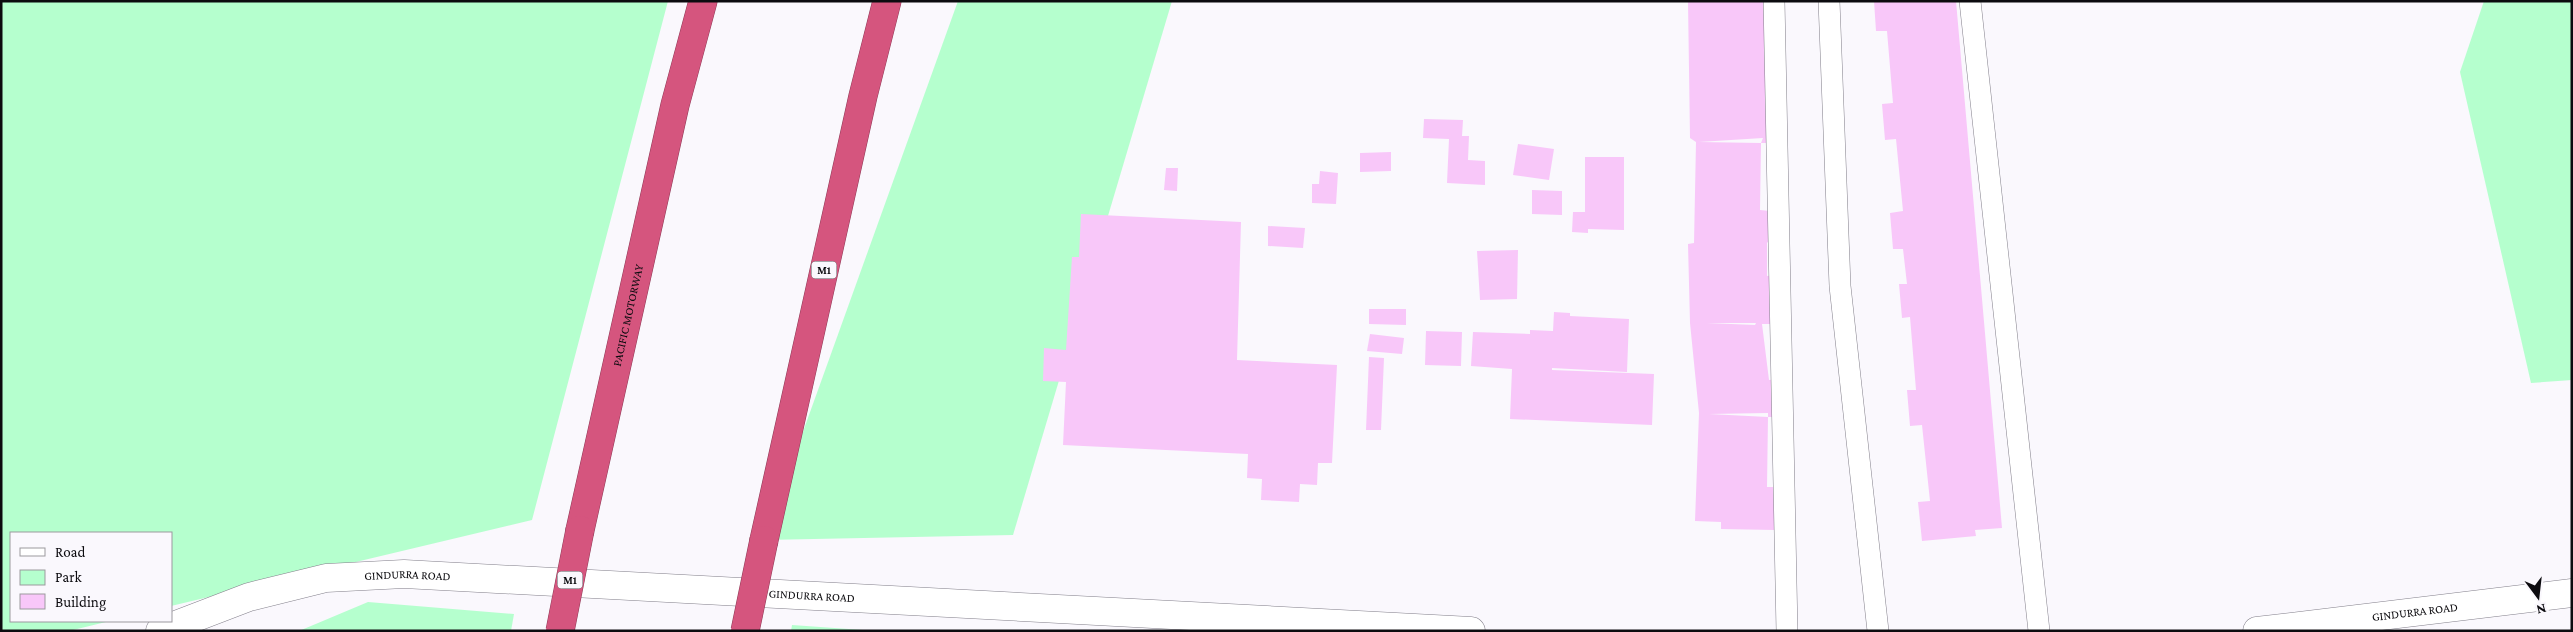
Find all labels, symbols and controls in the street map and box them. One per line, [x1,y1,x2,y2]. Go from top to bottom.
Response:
street label: PACIFIC MOTORWAY [610,262,646,368]
road number: M1 [812,262,836,278]
legend [10,532,172,622]
text: Road [55,544,86,560]
street label: GINDURRA ROAD [364,567,451,583]
text: Park [55,569,82,585]
road number: M1 [558,572,582,588]
north arrow [2513,572,2563,622]
street label: GINDURRA ROAD [768,586,855,605]
text: Building [55,594,106,611]
street label: GINDURRA ROAD [2371,600,2459,624]
text: N [2534,601,2548,619]

